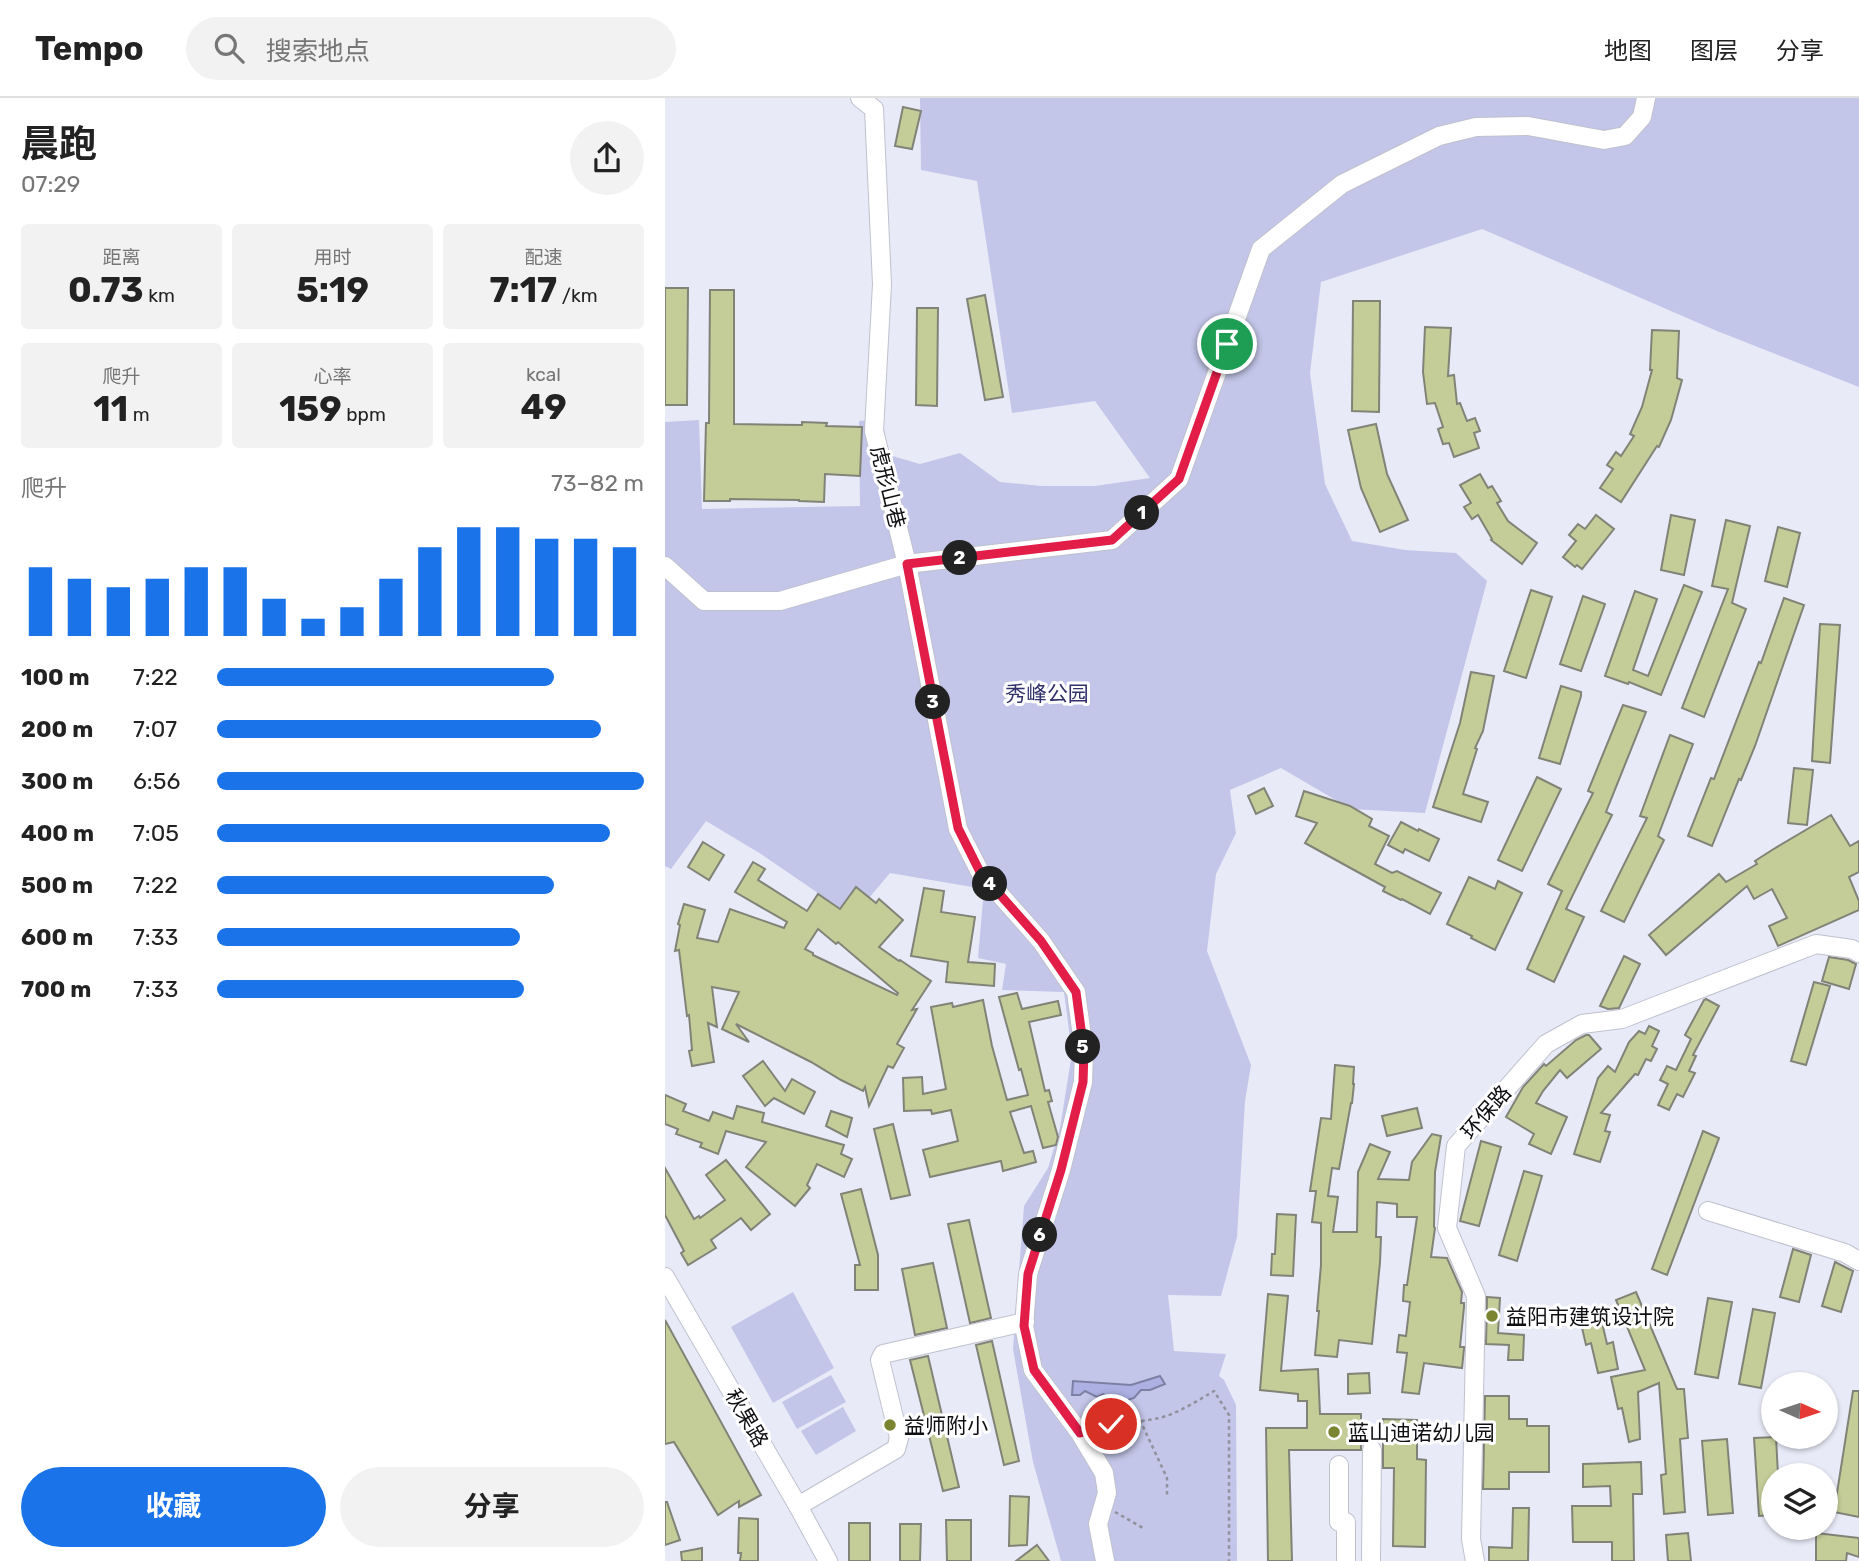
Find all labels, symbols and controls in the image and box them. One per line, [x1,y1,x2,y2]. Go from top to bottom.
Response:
search box [186,17,676,80]
text: Tempo [35,29,144,68]
icon: search [210,29,248,67]
text: 搜索地点 [266,36,370,67]
text: 地图 [1604,37,1652,65]
text: 图层 [1690,37,1738,65]
text: 分享 [1776,37,1824,65]
text: 晨跑 [21,121,97,167]
button: share [570,121,644,195]
text: 07:29 [21,170,80,198]
text: 距离 [102,246,141,269]
text: 用时 [313,246,352,269]
text: 配速 [524,246,563,269]
text: 0.73 [68,269,144,311]
text: 5:19 [296,269,369,311]
text: 7:17 [489,269,557,311]
text: km [144,284,175,307]
text: /km [557,284,598,307]
pin [1197,314,1257,374]
icon: arrive [1208,325,1246,363]
text: kcal [526,363,561,386]
text: 爬升 [102,365,141,388]
text: 心率 [313,365,352,388]
text: 49 [520,386,567,428]
text: 11 [93,388,128,430]
text: 159 [279,388,342,430]
text: m [128,403,150,426]
text: bpm [342,403,386,426]
street label: 虎形山巷 [866,443,910,531]
text: 73–82 m [551,469,644,497]
text: 爬升 [21,474,67,502]
pin: 1 [1125,496,1159,530]
text: 1 [1137,501,1146,524]
pin: 2 [943,540,977,575]
text: 2 [953,546,966,569]
text: 100 m [21,663,90,691]
text: 7:22 [133,663,178,691]
park label: 秀峰公园 [1005,681,1089,706]
pin: 3 [915,684,951,720]
text: 3 [926,690,939,713]
text: 200 m [21,715,93,743]
text: 7:07 [133,715,177,743]
text: 300 m [21,767,93,795]
text: 6:56 [133,767,180,795]
text: 400 m [21,819,94,847]
text: 7:05 [133,819,179,847]
pin: 4 [973,866,1007,902]
text: 500 m [21,871,93,899]
text: 7:22 [133,871,178,899]
text: 4 [983,872,996,895]
text: 600 m [21,923,93,951]
text: 7:33 [133,923,178,951]
text: 700 m [21,975,91,1003]
text: 7:33 [133,975,178,1003]
pin: 5 [1065,1030,1101,1065]
text: 5 [1076,1035,1089,1058]
street label: 环保路 [1456,1080,1516,1144]
pin: 6 [1023,1218,1057,1252]
text: 6 [1033,1223,1046,1246]
place label: 益阳市建筑设计院 [1506,1304,1674,1329]
marker: 益阳市建筑设计院 [1484,1308,1500,1324]
north arrow [1761,1372,1837,1449]
map controls [1761,1372,1838,1540]
street label: 秋果路 [720,1384,774,1452]
pin [1081,1394,1141,1454]
icon: check [1092,1405,1130,1443]
place label: 益师附小 [904,1413,988,1438]
marker: 益师附小 [882,1417,898,1433]
place label: 蓝山迪诺幼儿园 [1348,1420,1495,1445]
marker: 蓝山迪诺幼儿园 [1326,1424,1342,1440]
button: layers [1761,1463,1838,1540]
button: 收藏 [21,1467,326,1547]
button: 分享 [340,1467,644,1547]

